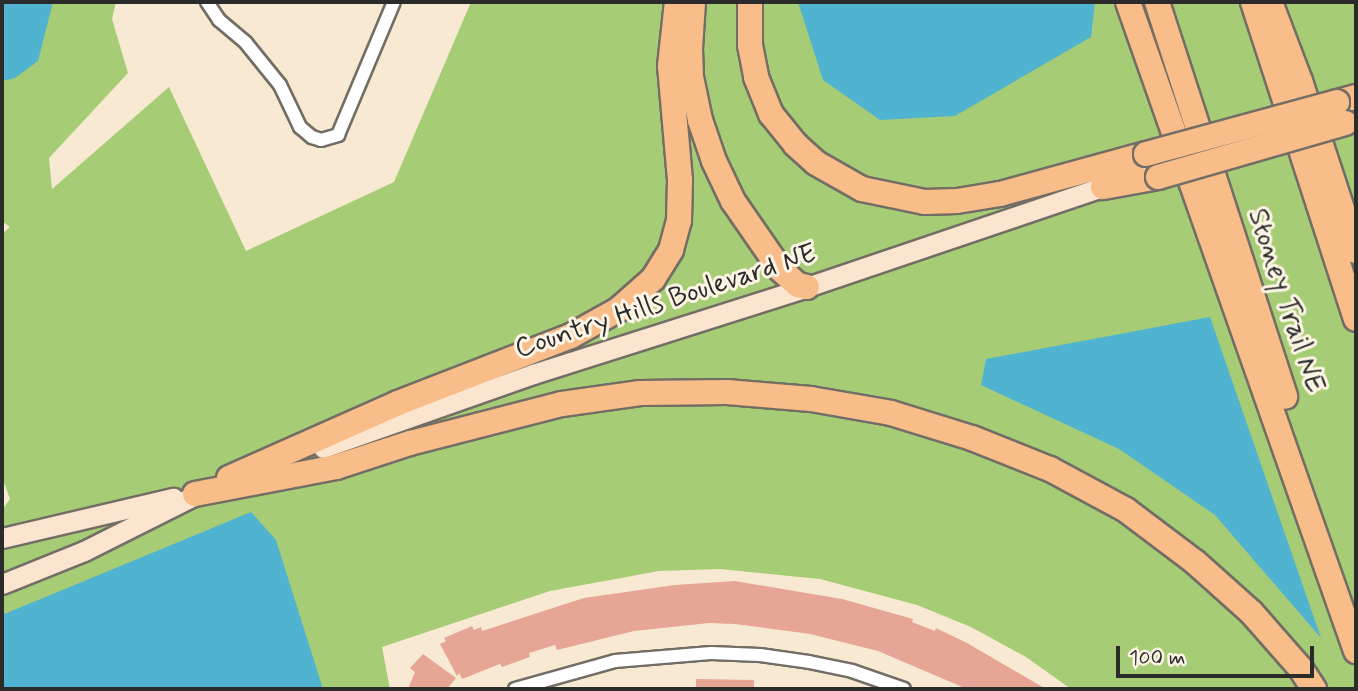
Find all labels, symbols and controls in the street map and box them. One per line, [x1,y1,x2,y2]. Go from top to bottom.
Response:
street label: Stoney Trail NE [1240,208,1330,394]
street label: Country Hills Boulevard NE [511,237,821,367]
scale bar [1120,632,1318,676]
text: 100 m [1129,644,1185,672]

